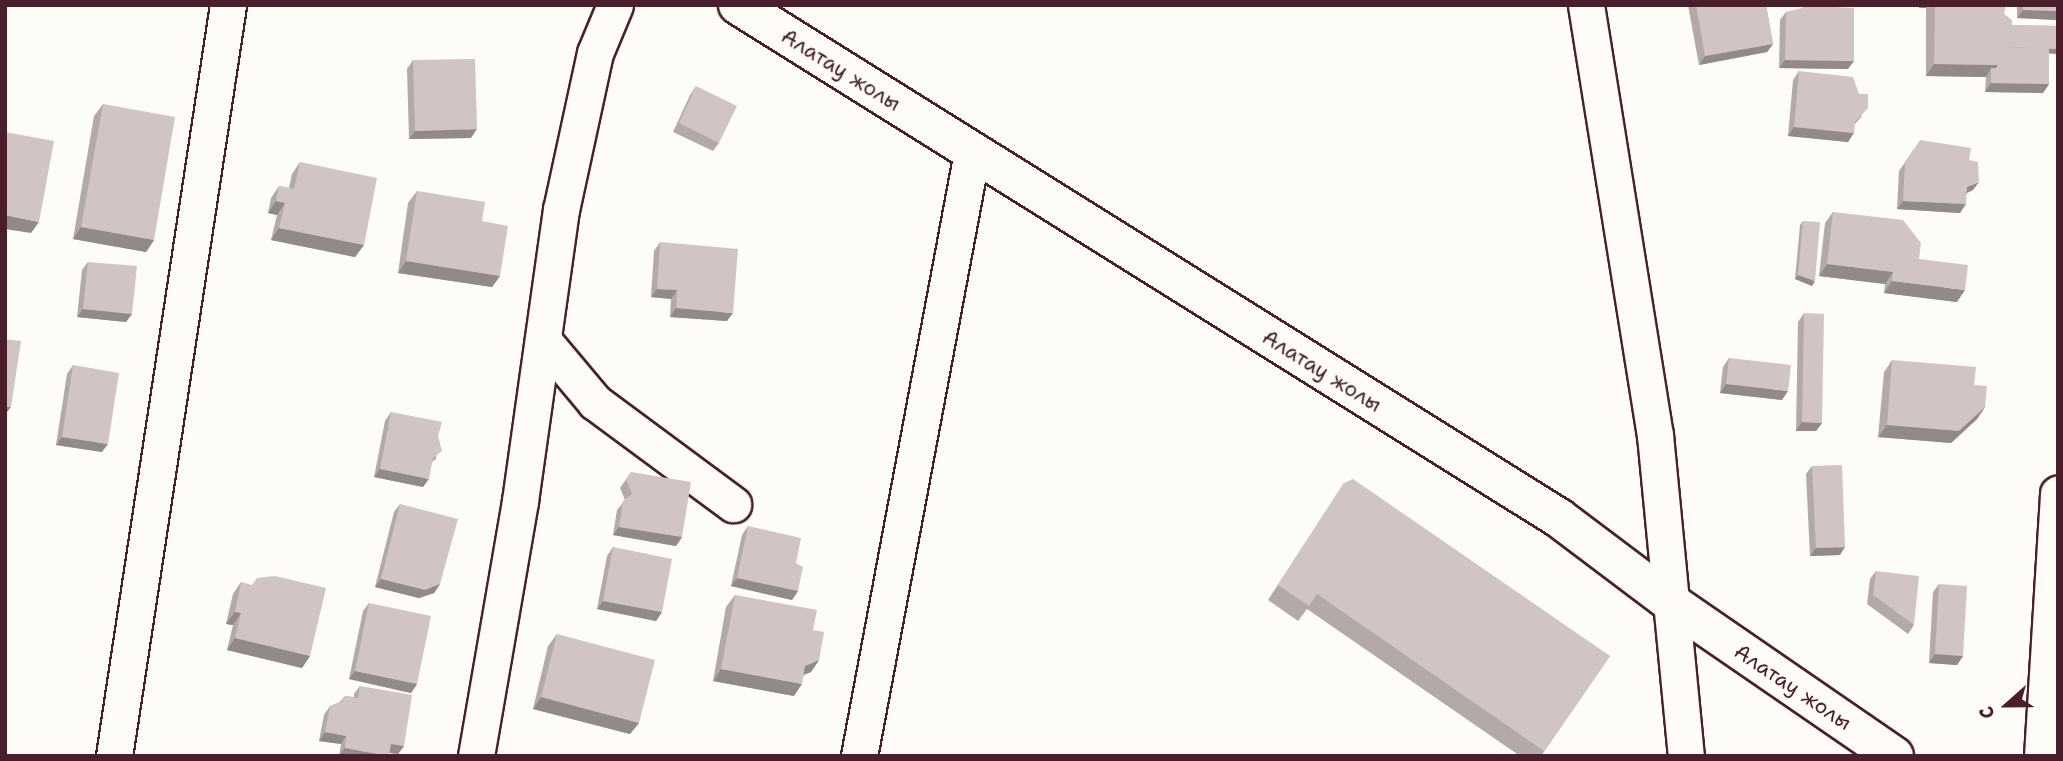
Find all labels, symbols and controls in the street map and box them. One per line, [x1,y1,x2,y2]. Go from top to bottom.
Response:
street label: Алатау жолы [777,23,905,117]
street label: Алатау жолы [1258,324,1386,418]
street label: Алатау жолы [1730,639,1856,735]
north arrow [1972,670,2042,740]
text: С [1973,703,2001,723]

